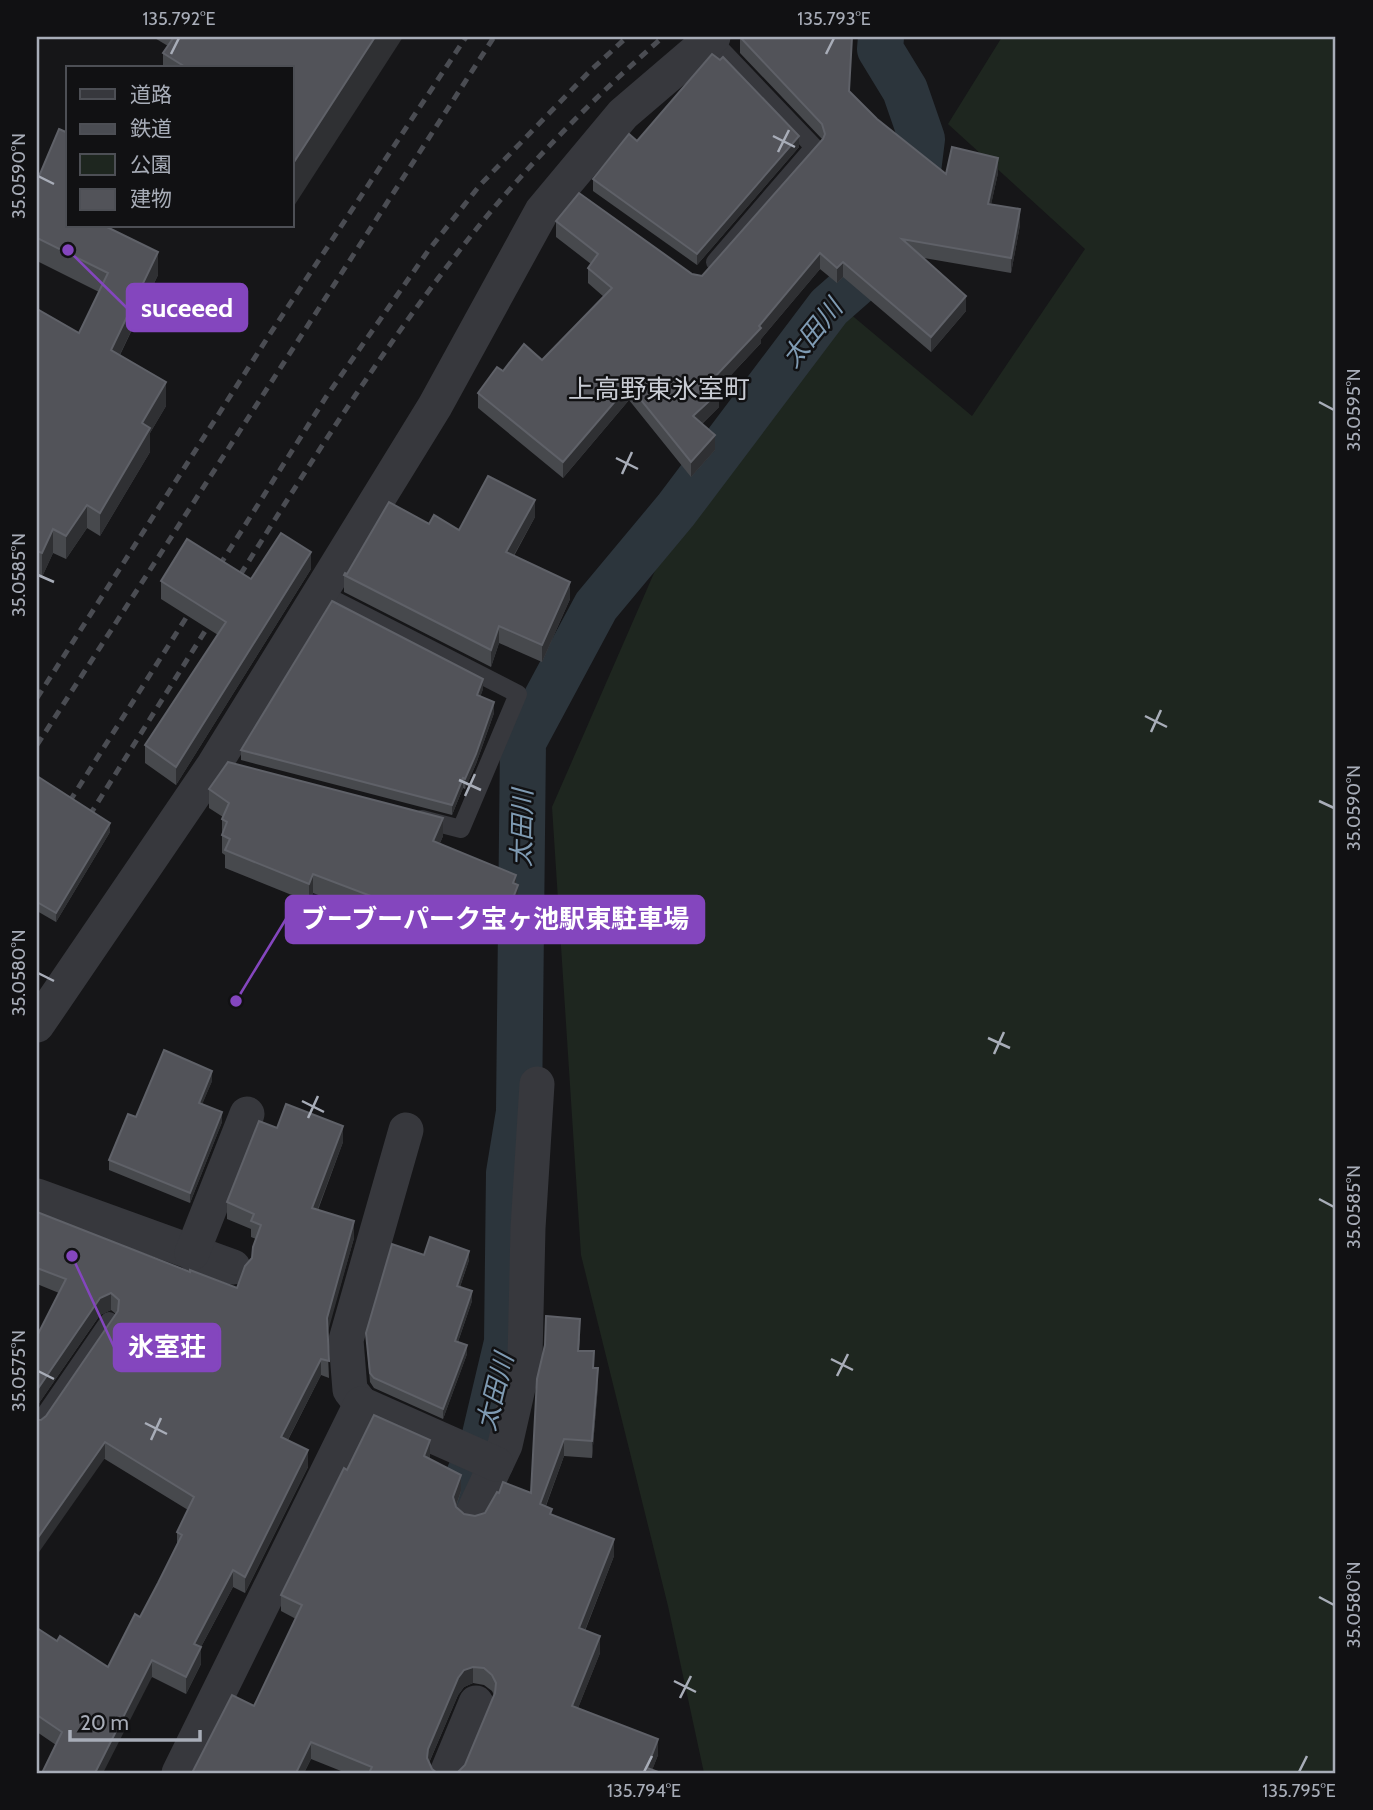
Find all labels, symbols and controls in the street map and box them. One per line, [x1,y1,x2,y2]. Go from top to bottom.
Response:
text: 135.792°E [142,8,216,30]
text: 135.793°E [797,8,871,30]
legend [66,66,294,228]
text: 道路 [130,82,172,107]
text: 鉄道 [130,116,172,141]
text: 35.0590°N [8,133,30,219]
text: 公園 [130,152,172,177]
text: 建物 [130,186,172,211]
callout: suceeed [127,284,247,331]
water label: 太田川 [775,290,851,373]
text: suceeed [141,292,233,324]
text: 35.0595°N [1343,368,1365,452]
district label: 上高野東氷室町 [568,373,750,405]
text: 35.0585°N [8,533,30,617]
text: 35.0590°N [1343,765,1365,851]
water label: 太田川 [505,786,539,867]
callout: ブーブーパーク宝ヶ池駅東駐車場 [286,896,704,943]
text: ブーブーパーク宝ヶ池駅東駐車場 [301,903,689,935]
text: 35.0580°N [8,930,30,1016]
text: 35.0585°N [1343,1165,1365,1249]
callout: 氷室荘 [114,1324,220,1371]
text: 35.0575°N [8,1330,30,1412]
text: 氷室荘 [128,1331,206,1363]
water label: 太田川 [470,1347,521,1434]
text: 35.0580°N [1343,1562,1365,1648]
scale bar [70,1698,200,1742]
text: 20 m [80,1710,129,1735]
text: 135.794°E [607,1780,681,1802]
text: 135.795°E [1262,1780,1336,1802]

